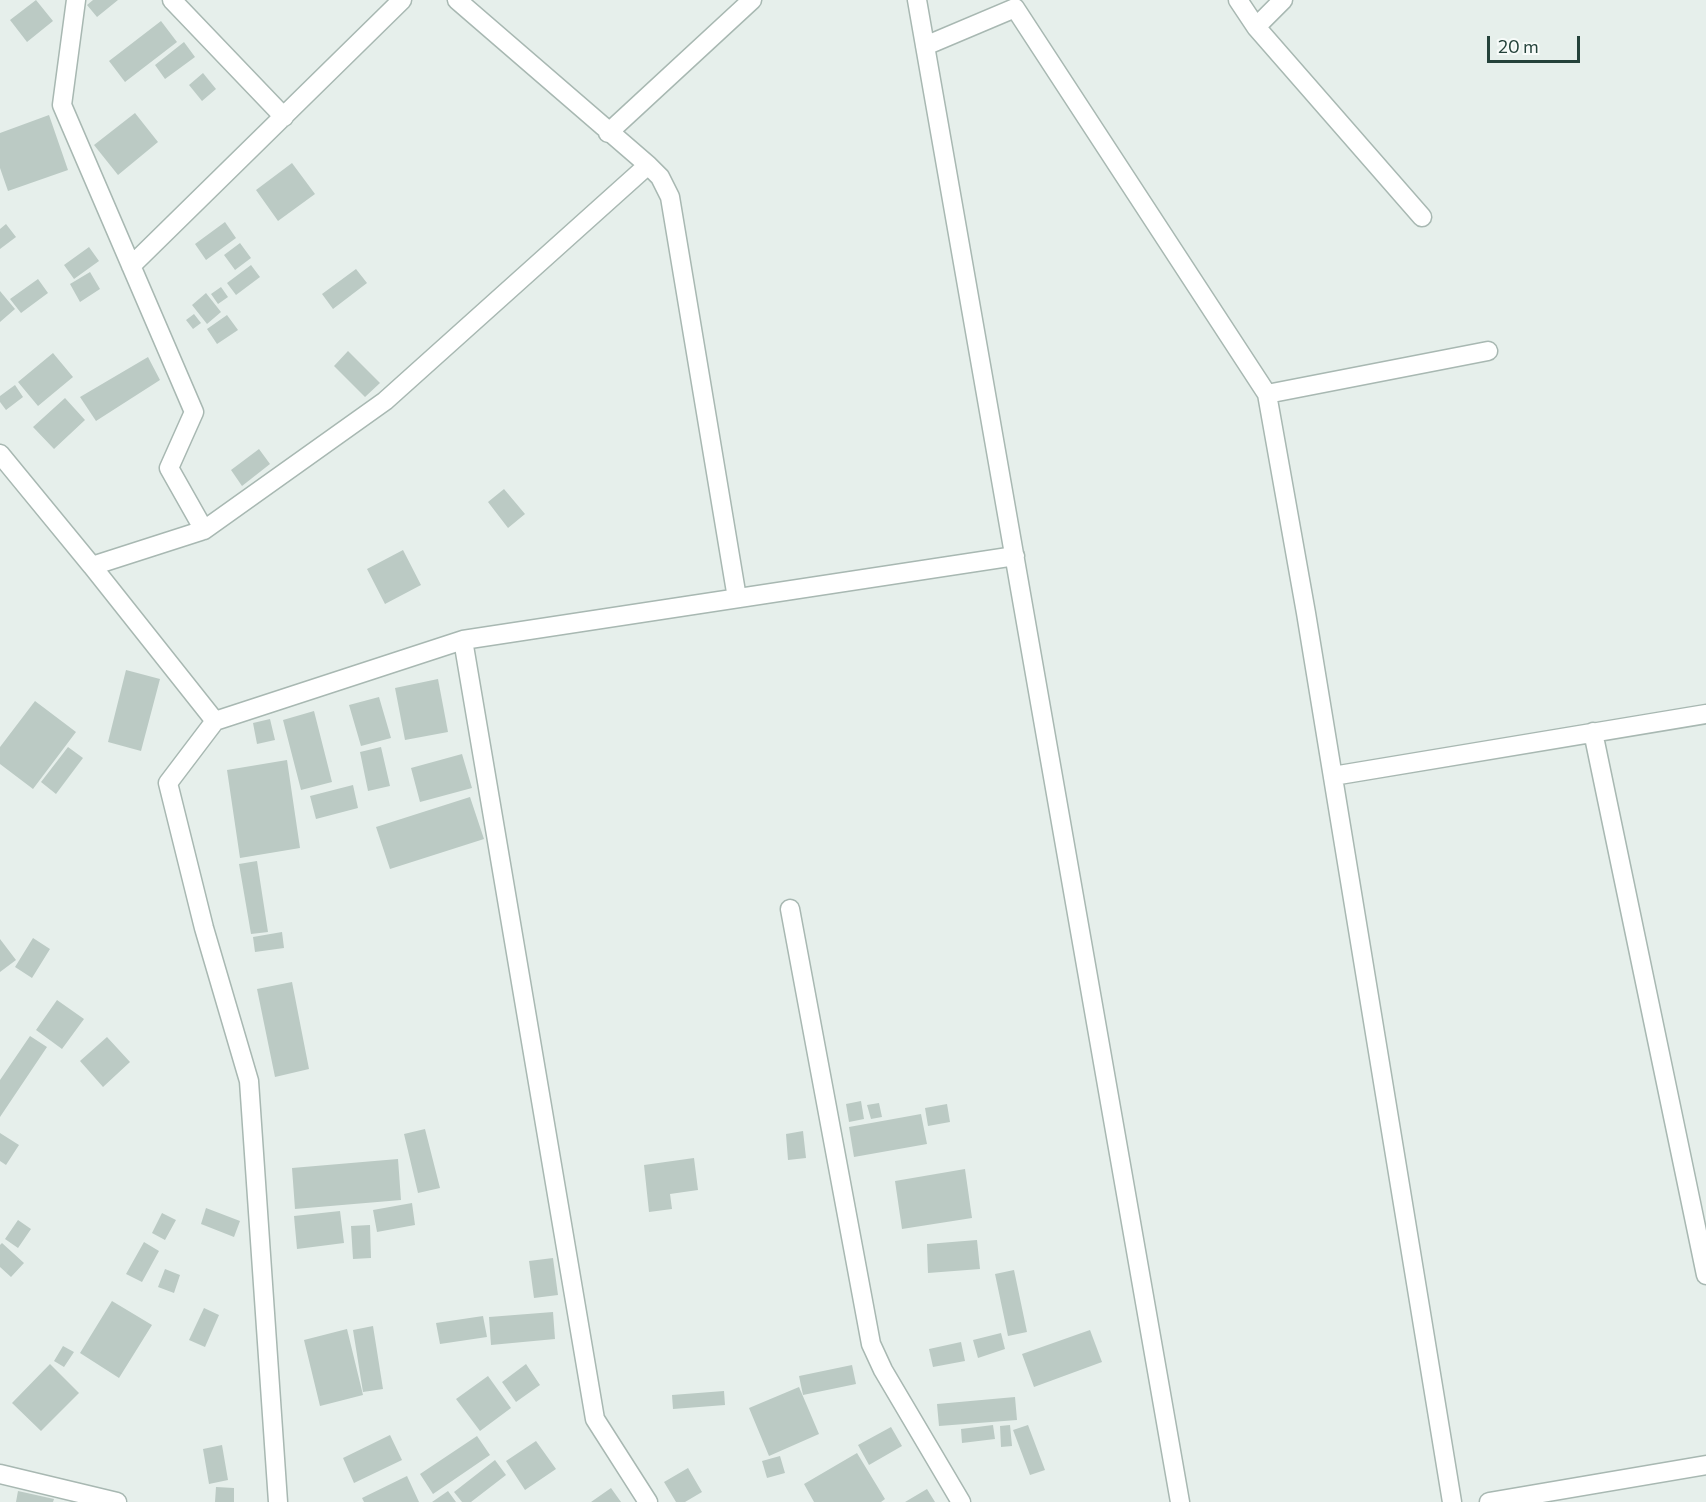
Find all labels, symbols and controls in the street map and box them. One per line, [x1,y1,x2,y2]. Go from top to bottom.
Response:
scale bar [1490,24,1583,62]
text: 20 m [1498,35,1539,57]

